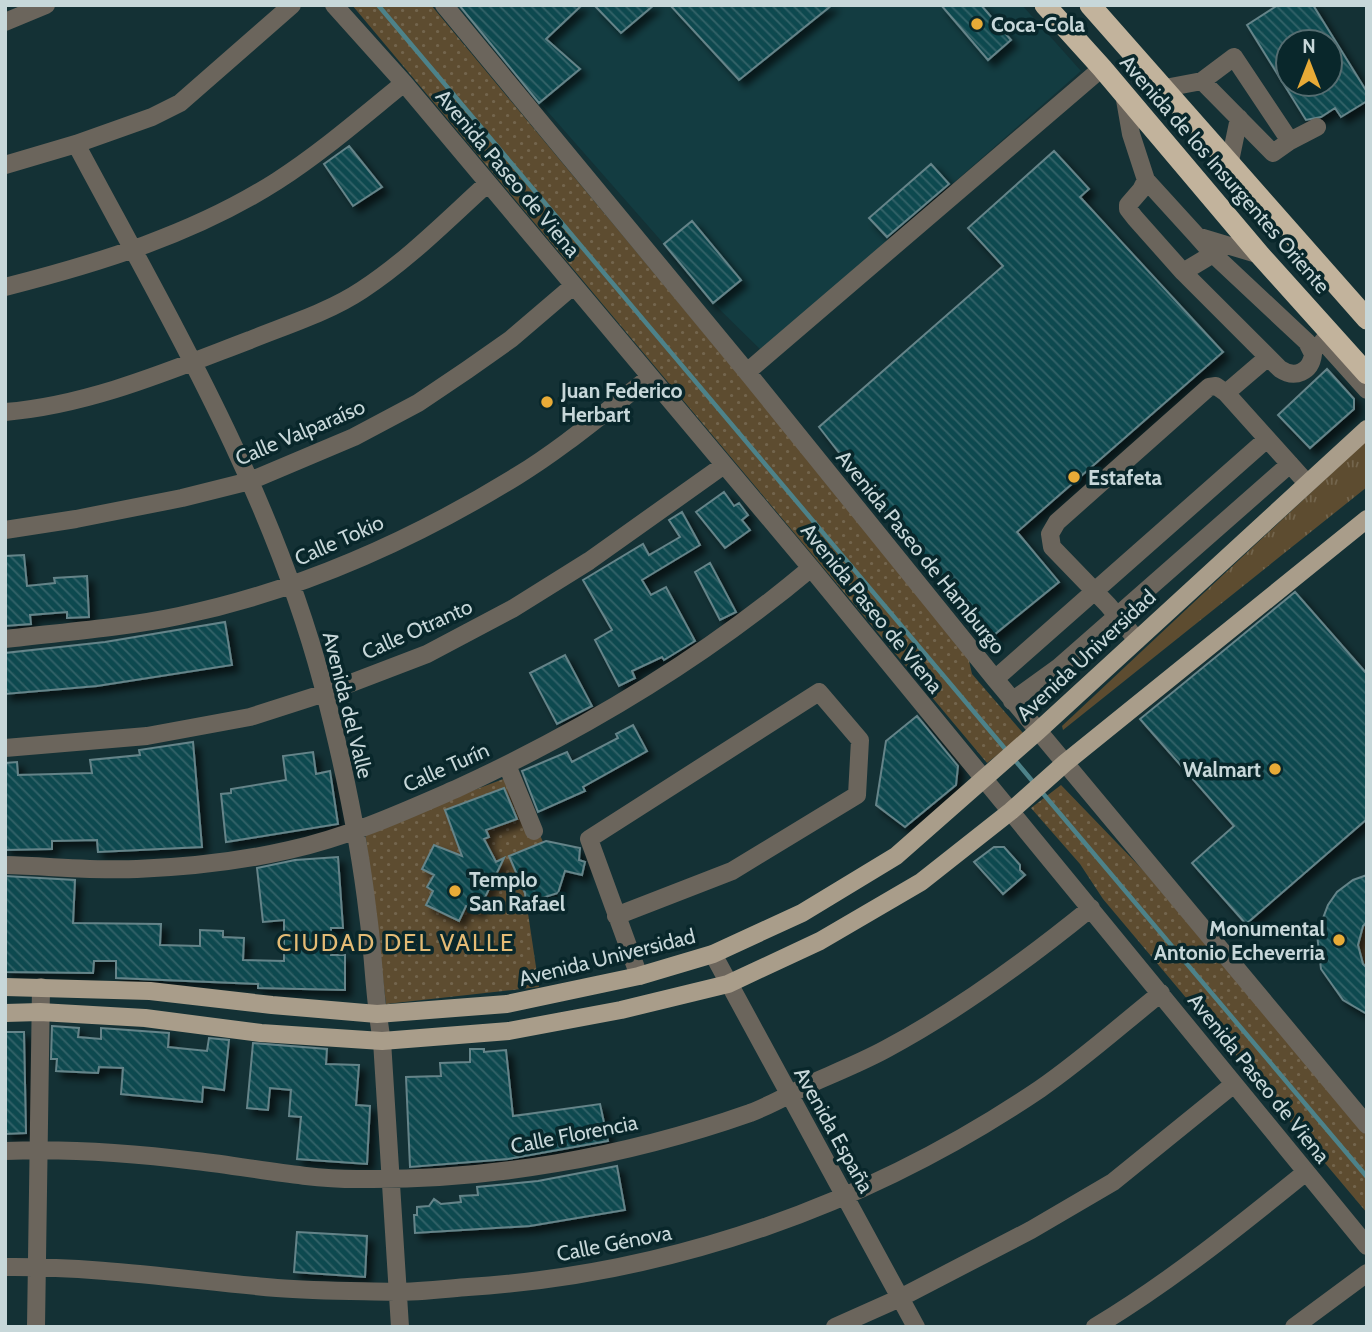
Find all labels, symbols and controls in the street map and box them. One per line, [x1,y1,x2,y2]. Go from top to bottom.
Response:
place label: Coca-Cola [991,12,1085,37]
marker: Coca-Cola [969,16,985,32]
north arrow [1274,28,1344,98]
text: N [1302,35,1316,58]
street label: Avenida de los Insurgentes Oriente [1115,50,1335,298]
street label: Avenida Paseo de Viena [431,84,585,262]
place label: Juan Federico Herbart [560,378,682,427]
street label: Calle Valparaíso [231,393,369,471]
marker: Juan Federico Herbart [539,394,555,410]
street label: Avenida Paseo de Hamburgo [831,445,1011,659]
place label: Estafeta [1088,465,1162,490]
marker: Estafeta [1066,469,1082,485]
street label: Calle Tokio [291,509,387,571]
street label: Avenida Paseo de Viena [796,518,948,698]
street label: Avenida Universidad [1011,584,1161,726]
street label: Calle Otranto [358,594,476,664]
street label: Avenida del Valle [318,629,378,781]
street label: Calle Turín [399,737,493,797]
place label: Walmart [1183,757,1261,782]
marker: Walmart [1267,761,1283,777]
place label: Templo San Rafael [469,867,566,916]
marker: Templo San Rafael [447,883,463,899]
place label: Monumental Antonio Echeverria [1154,916,1326,965]
street label: Avenida Universidad [516,923,698,991]
district label: CIUDAD DEL VALLE [277,928,515,957]
marker: Monumental Antonio Echeverria [1331,932,1347,948]
street label: Avenida Paseo de Viena [1183,988,1335,1168]
street label: Avenida España [789,1063,879,1197]
street label: Calle Florencia [508,1109,640,1159]
street label: Calle Génova [554,1220,674,1266]

